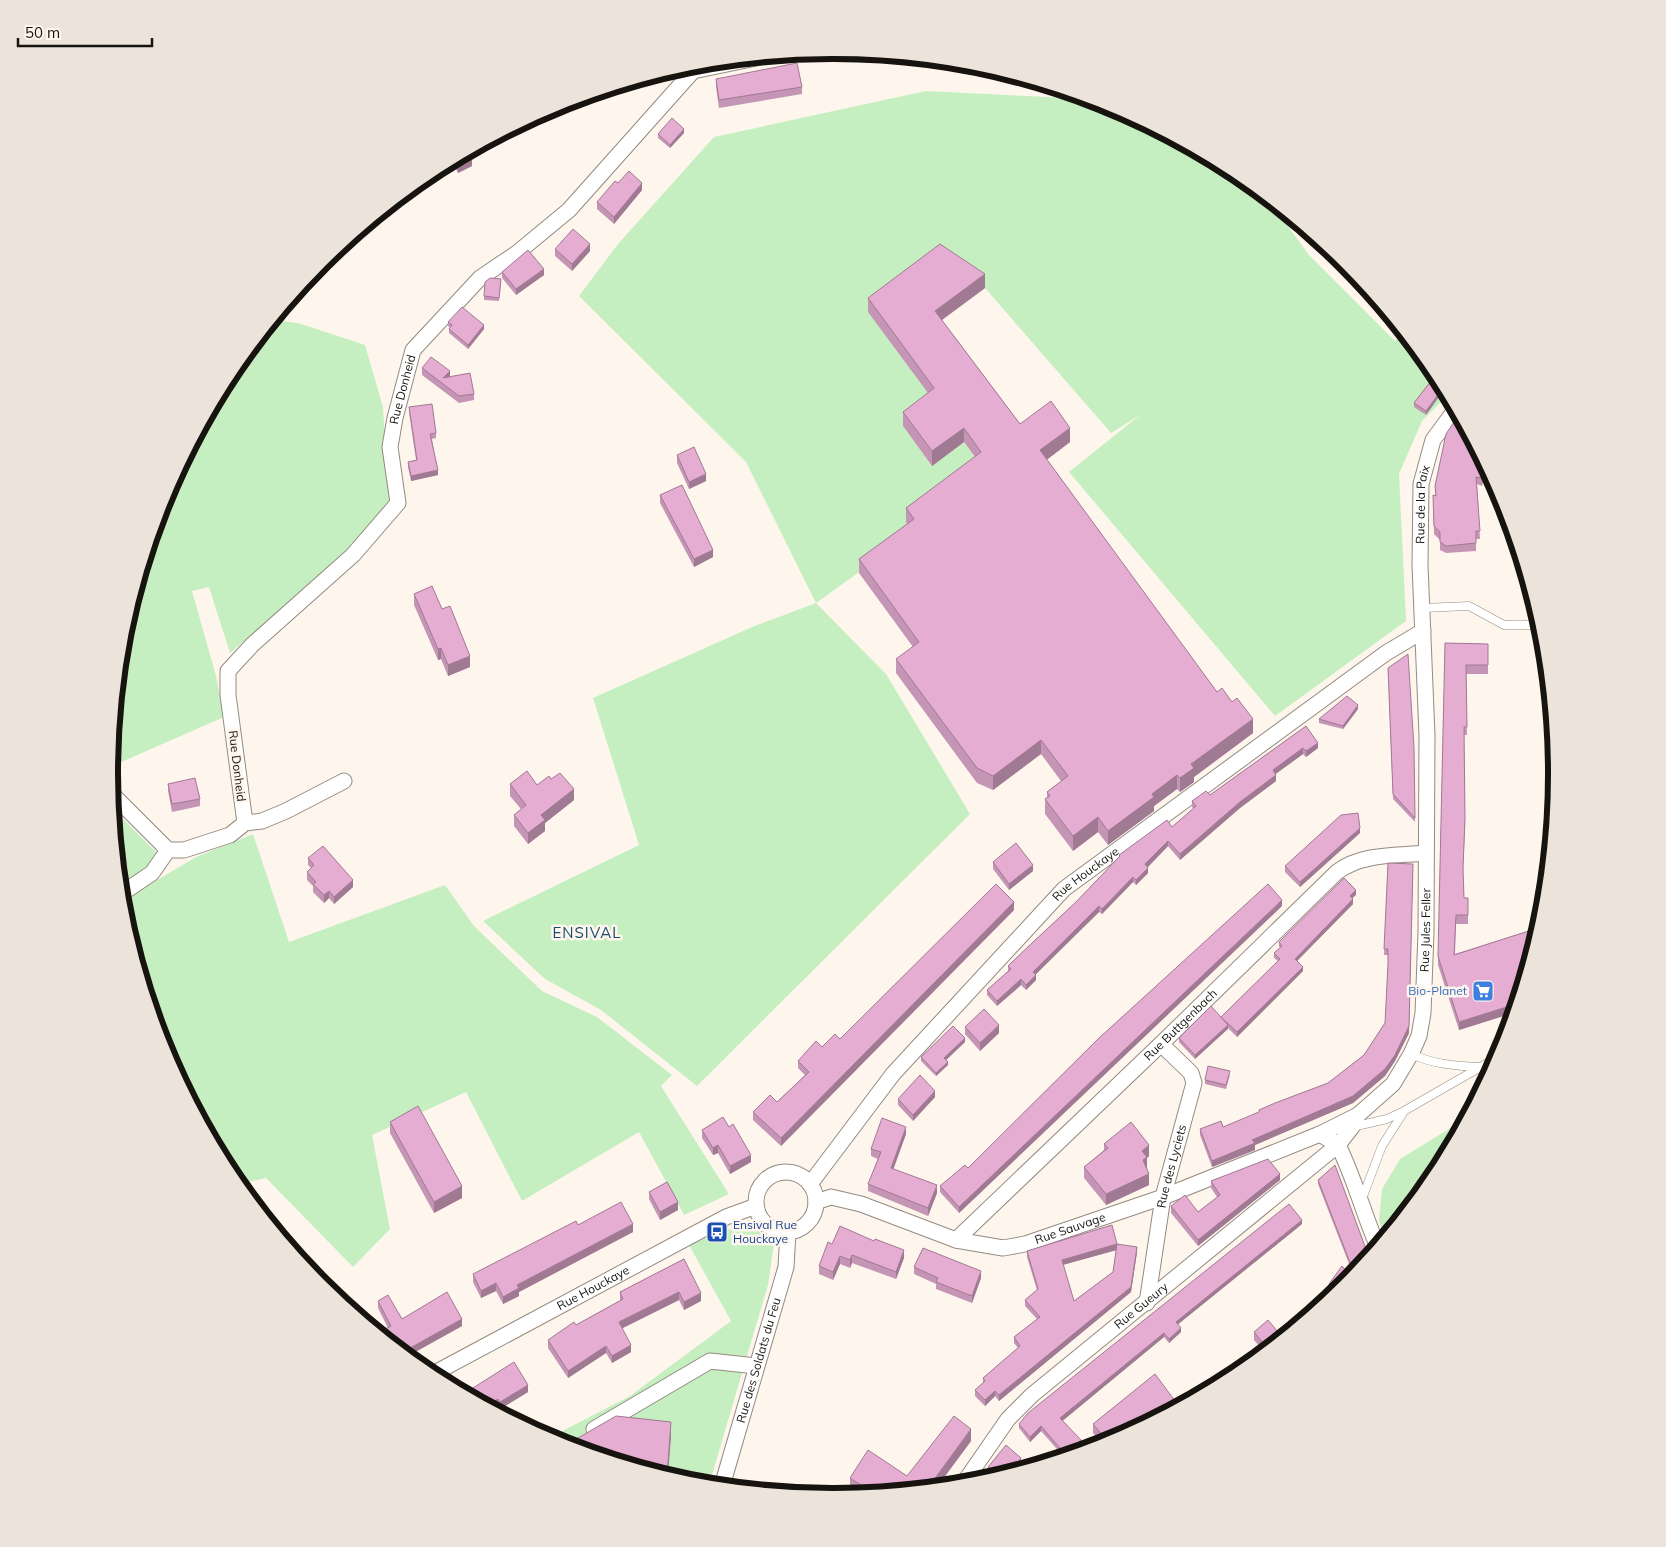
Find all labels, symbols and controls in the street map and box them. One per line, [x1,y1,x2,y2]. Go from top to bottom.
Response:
scale bar [18,15,151,47]
text: 50 m [25,23,60,42]
street label: Rue Donheid [386,353,418,425]
street label: Rue de la Paix [1412,463,1433,544]
street label: Rue Donheid [226,730,249,802]
street label: Rue Houckaye [1049,843,1122,904]
street label: Rue Jules Feller [1417,888,1433,972]
district label: ENSIVAL [552,923,622,942]
supermarket icon: Bio-Planet [1471,979,1495,1003]
place label: Bio-Planet [1408,983,1467,998]
street label: Rue Buttgenbach [1140,985,1220,1063]
street label: Rue des Lyciets [1153,1123,1189,1209]
street label: Rue Sauvage [1033,1209,1107,1247]
place label: Ensival Rue Houckaye [733,1217,797,1246]
bus stop icon: Ensival Rue Houckaye [705,1220,729,1244]
street label: Rue Houckaye [554,1262,632,1313]
street label: Rue Gueury [1111,1279,1171,1332]
street label: Rue des Soldats du Feu [733,1296,784,1425]

